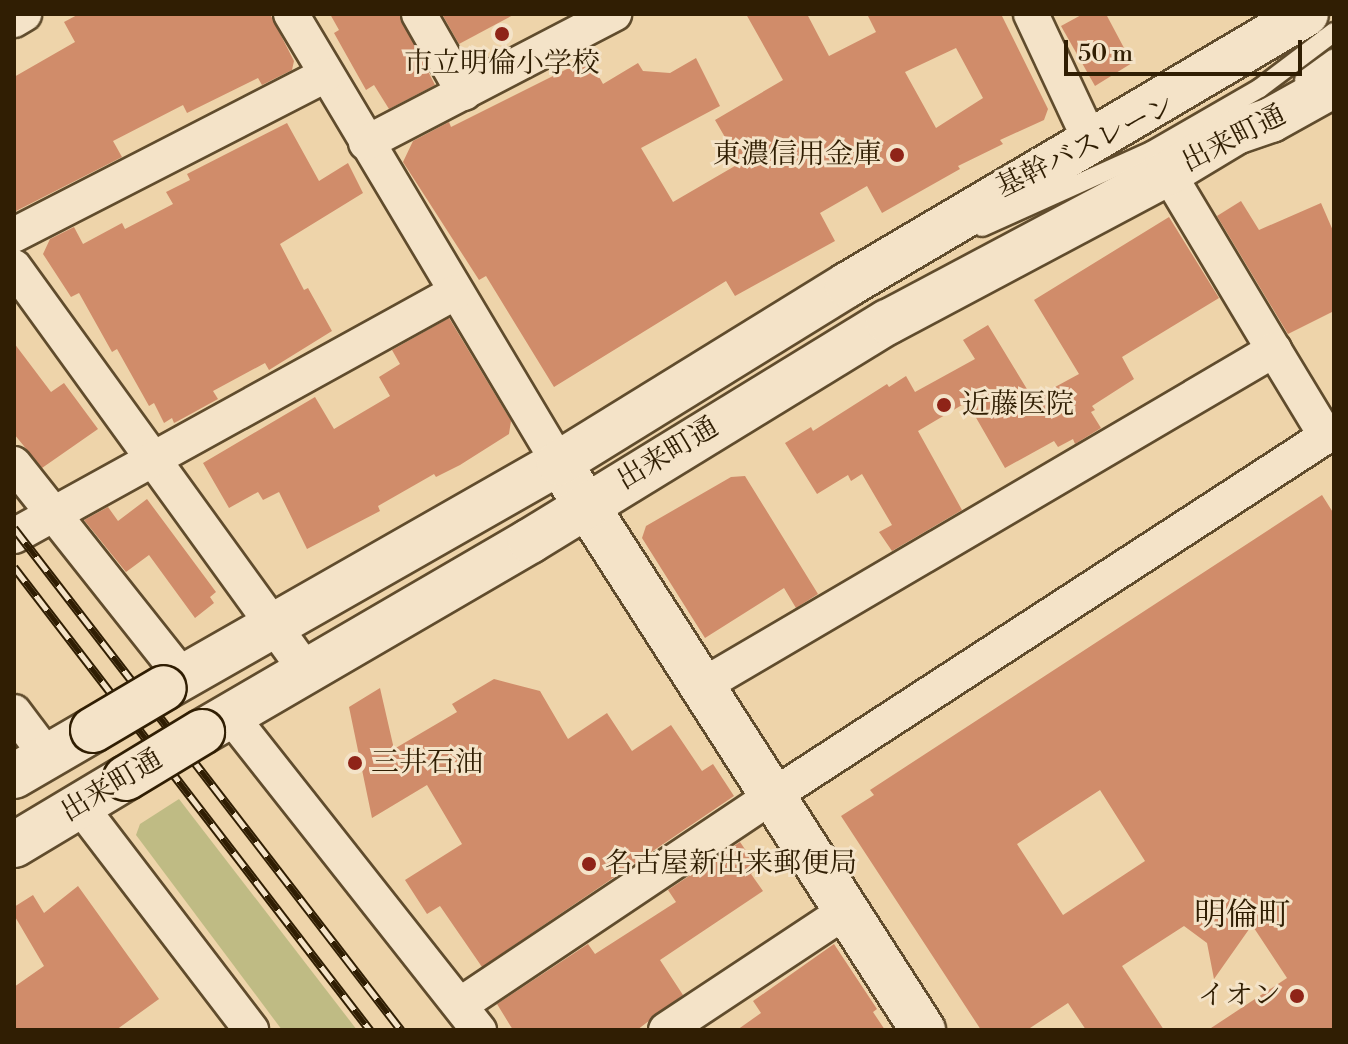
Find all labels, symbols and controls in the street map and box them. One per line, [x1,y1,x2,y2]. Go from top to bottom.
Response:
scale bar [1068,24,1306,74]
marker: 市立明倫小学校 [493,25,511,43]
text: 50 m [1078,39,1133,69]
place label: 市立明倫小学校 [404,47,600,81]
street label: 基幹バスレーン [991,89,1181,205]
street label: 出来町通 [1176,99,1292,179]
place label: 東濃信用金庫 [713,138,881,172]
marker: 東濃信用金庫 [888,146,906,164]
place label: 近藤医院 [962,388,1074,422]
marker: 近藤医院 [933,394,955,416]
street label: 出来町通 [611,411,725,497]
street label: 出来町通 [55,743,169,829]
place label: 三井石油 [371,746,483,780]
marker: 三井石油 [346,754,364,772]
place label: 名古屋新出来郵便局 [605,847,857,881]
marker: 名古屋新出来郵便局 [580,855,598,873]
district label: 明倫町 [1194,896,1290,934]
place label: イオン [1197,979,1281,1013]
marker: イオン [1288,987,1306,1005]

